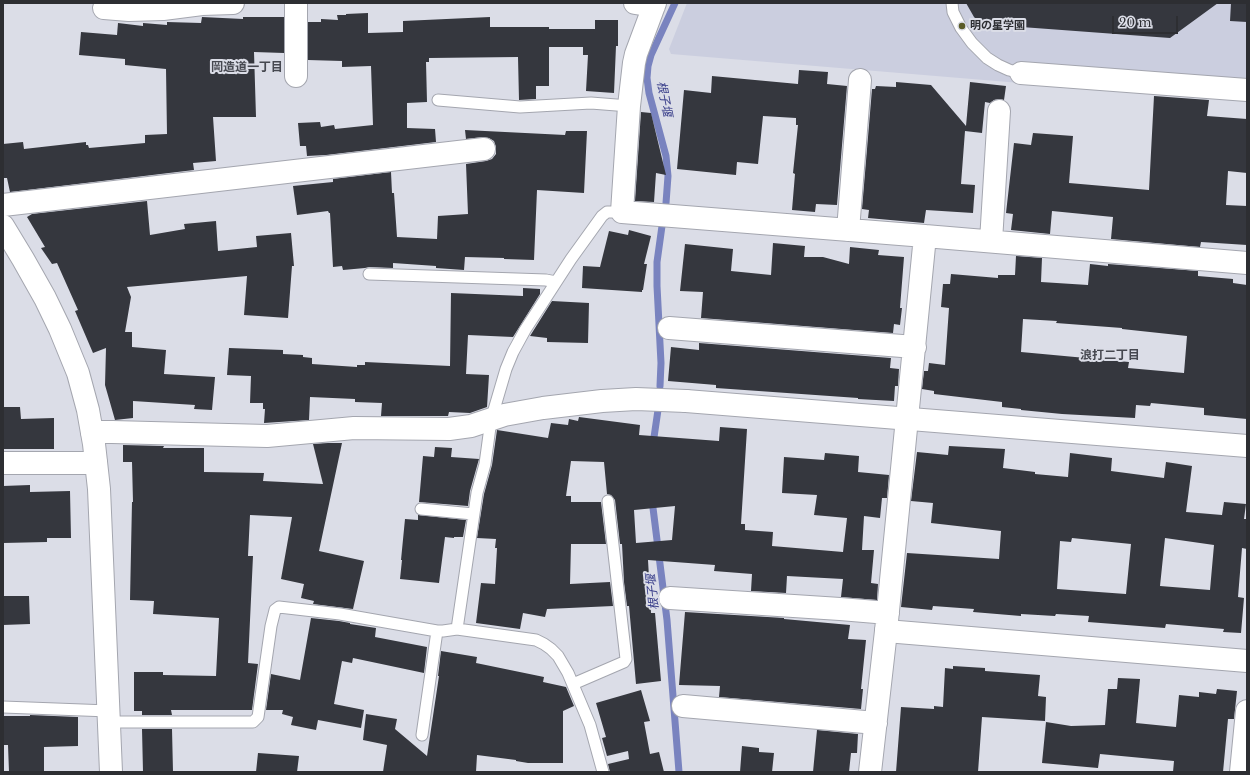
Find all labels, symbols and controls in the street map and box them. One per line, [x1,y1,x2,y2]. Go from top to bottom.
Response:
scale bar [1114,8,1180,34]
text: 20 m [1119,15,1151,30]
place label: 明の星学園 [970,19,1025,33]
marker: 明の星学園 [957,21,967,31]
district label: 岡造道一丁目 [211,61,283,75]
water label: 根子堰 [653,80,675,118]
district label: 浪打二丁目 [1080,349,1140,363]
water label: 根子堰 [644,573,662,611]

